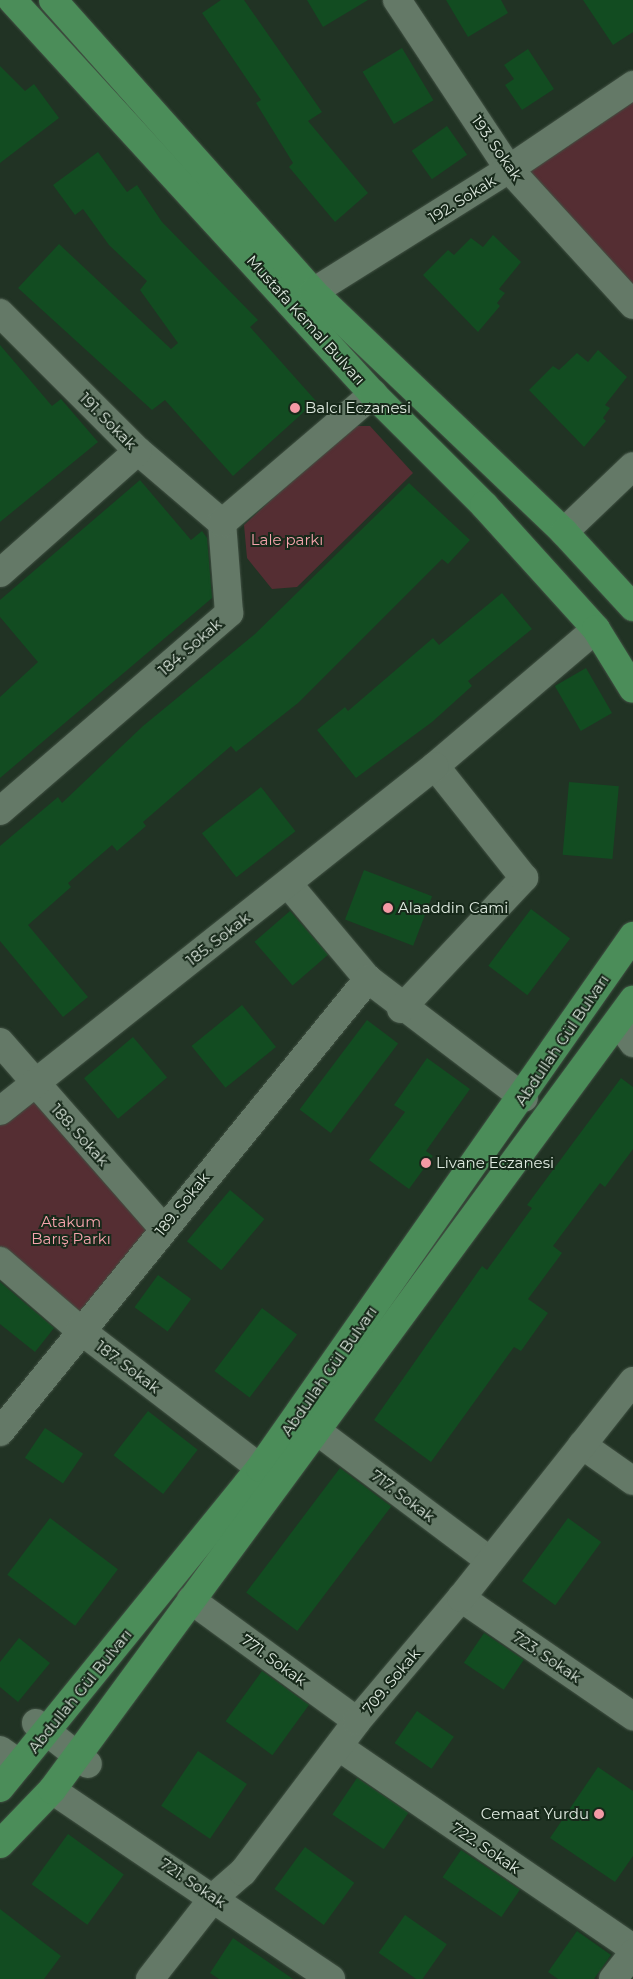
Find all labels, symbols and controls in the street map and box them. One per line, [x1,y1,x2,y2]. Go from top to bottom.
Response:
street label: 193. Sokak [468,112,526,184]
street label: 192. Sokak [425,171,499,227]
street label: Mustafa Kemal Bulvarı [243,251,369,389]
street label: 191. Sokak [76,389,140,453]
place label: Balcı Eczanesi [305,399,411,417]
marker: Balcı Eczanesi [289,402,301,414]
park label: Lale parkı [251,531,323,549]
street label: 184. Sokak [155,615,225,679]
place label: Alaaddin Cami [398,899,508,917]
marker: Alaaddin Cami [382,902,394,914]
street label: 185. Sokak [183,909,253,969]
street label: Abdullah Gül Bulvarı [512,971,612,1109]
street label: 188. Sokak [48,1100,112,1170]
place label: Livane Eczanesi [436,1154,554,1172]
marker: Livane Eczanesi [420,1157,432,1169]
street label: 189. Sokak [151,1169,213,1239]
park label: Atakum Barış Parkı [31,1212,111,1247]
street label: Abdullah Gül Bulvarı [278,1303,380,1439]
street label: 187. Sokak [92,1337,164,1397]
street label: 717. Sokak [368,1466,438,1526]
street label: Abdullah Gül Bulvarı [25,1626,135,1756]
street label: 723. Sokak [510,1628,584,1686]
street label: 771. Sokak [238,1630,310,1690]
street label: 709. Sokak [358,1645,424,1717]
place label: Cemaat Yurdu [481,1805,589,1823]
marker: Cemaat Yurdu [593,1808,605,1820]
street label: 722. Sokak [448,1819,524,1877]
street label: 721. Sokak [157,1855,229,1911]

